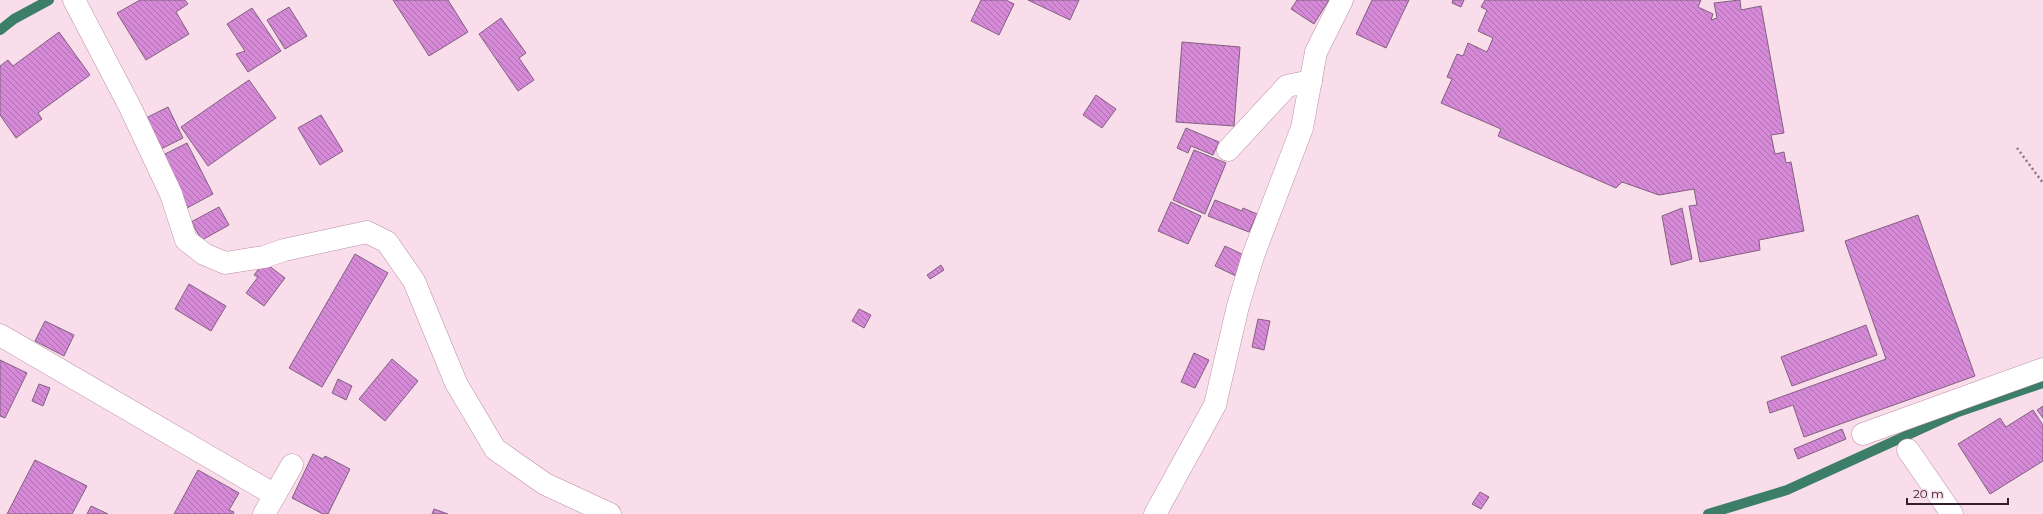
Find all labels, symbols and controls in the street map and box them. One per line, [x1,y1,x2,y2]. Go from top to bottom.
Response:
scale bar [1907,480,2008,506]
text: 20 m [1913,486,1944,501]

